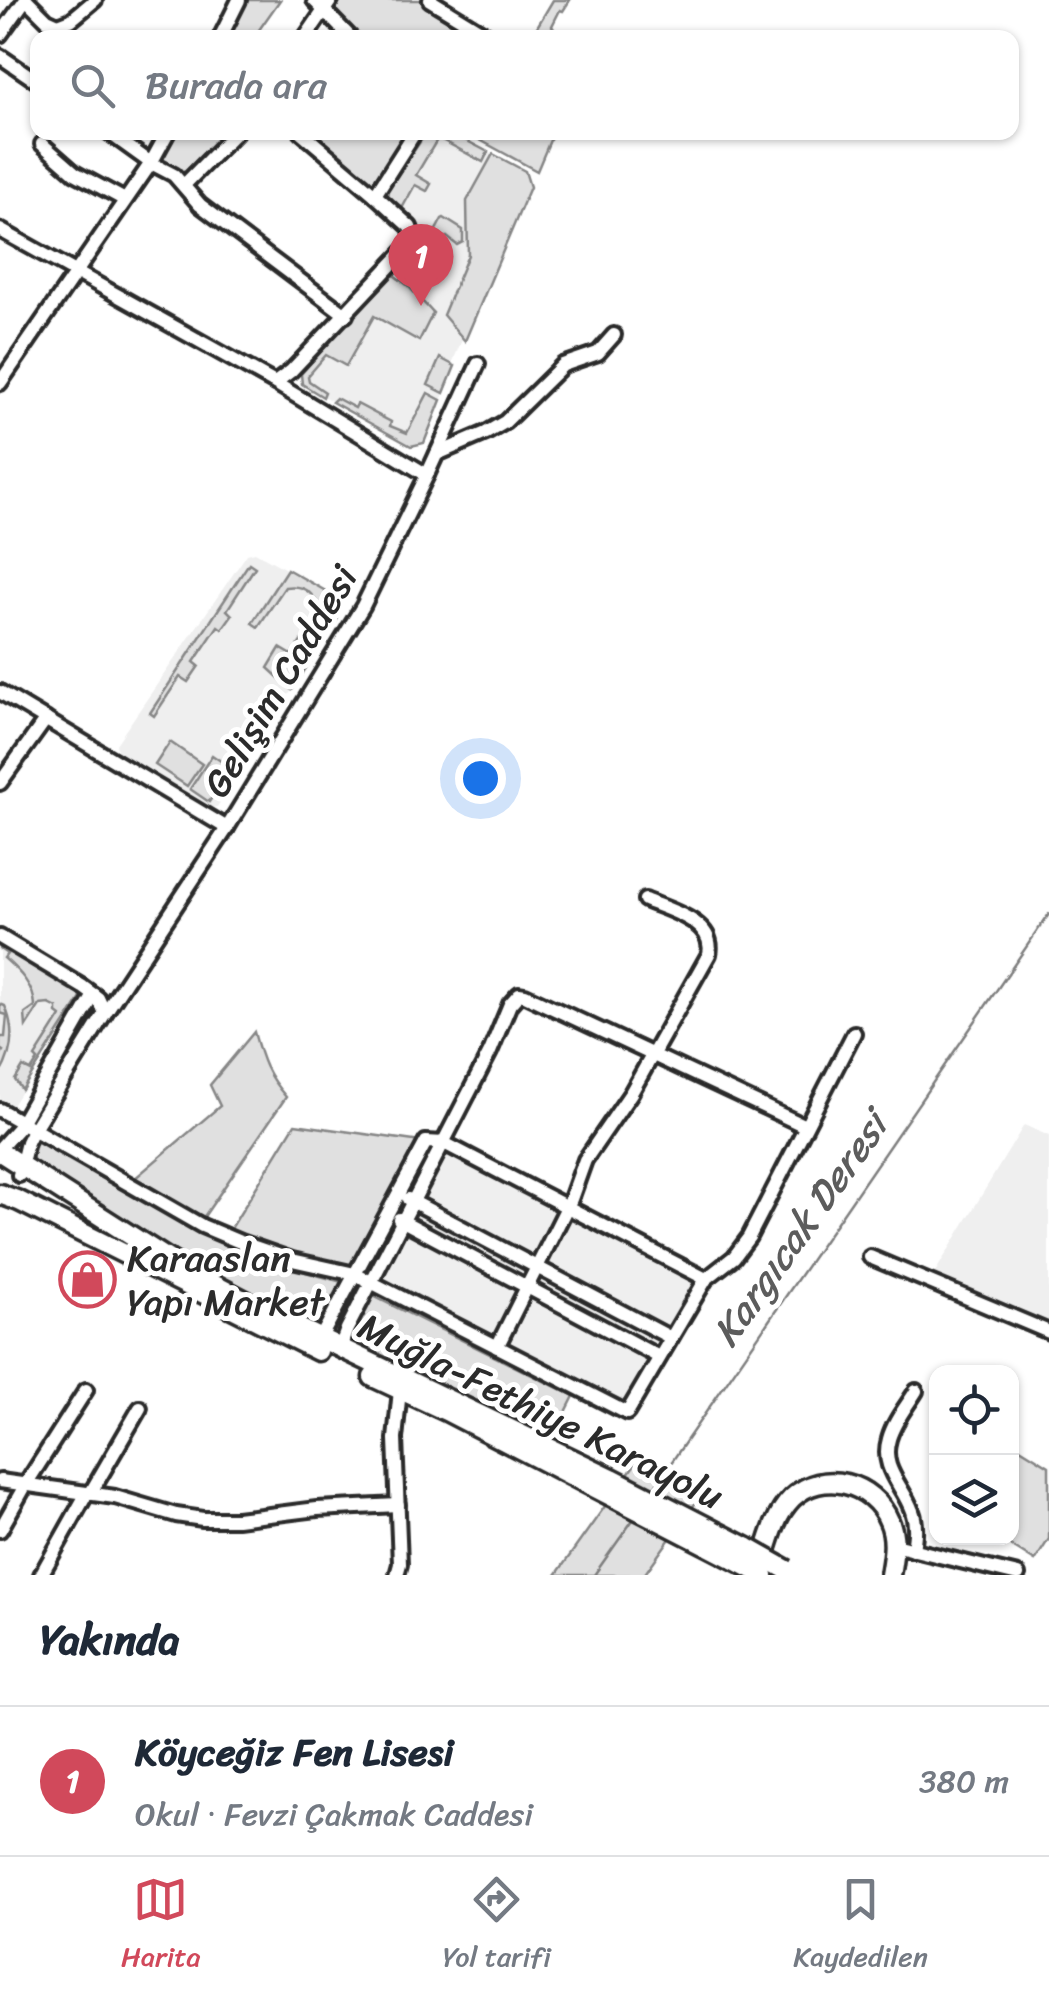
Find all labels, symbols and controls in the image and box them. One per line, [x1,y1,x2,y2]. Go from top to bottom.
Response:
search box [30,30,1019,140]
text: Burada ara [145,52,327,119]
icon: search [65,58,120,113]
pin: 1 [388,224,454,306]
street label: Gelişim Caddesi [184,550,377,811]
your location [455,753,506,804]
water label: Kargıcak Deresi [692,1090,911,1362]
place label: Karaaslan Yapı Market [127,1225,326,1336]
shop icon: Karaaslan Yapı Market [58,1250,118,1310]
street label: Muğla-Fethiye Karayolu [346,1294,735,1529]
map controls [929,1365,1019,1545]
button: locate [929,1365,1019,1455]
button: layers [929,1455,1019,1545]
text: Yakında [40,1603,180,1677]
text: Köyceğiz Fen Lisesi [135,1719,454,1786]
text: 1 [66,1753,79,1810]
text: 380 m [919,1753,1009,1810]
text: Okul · Fevzi Çakmak Caddesi [135,1786,533,1843]
tab: Harita [121,1872,201,1981]
tab: Yol tarifi [443,1872,551,1981]
tab: Kaydedilen [793,1872,928,1981]

